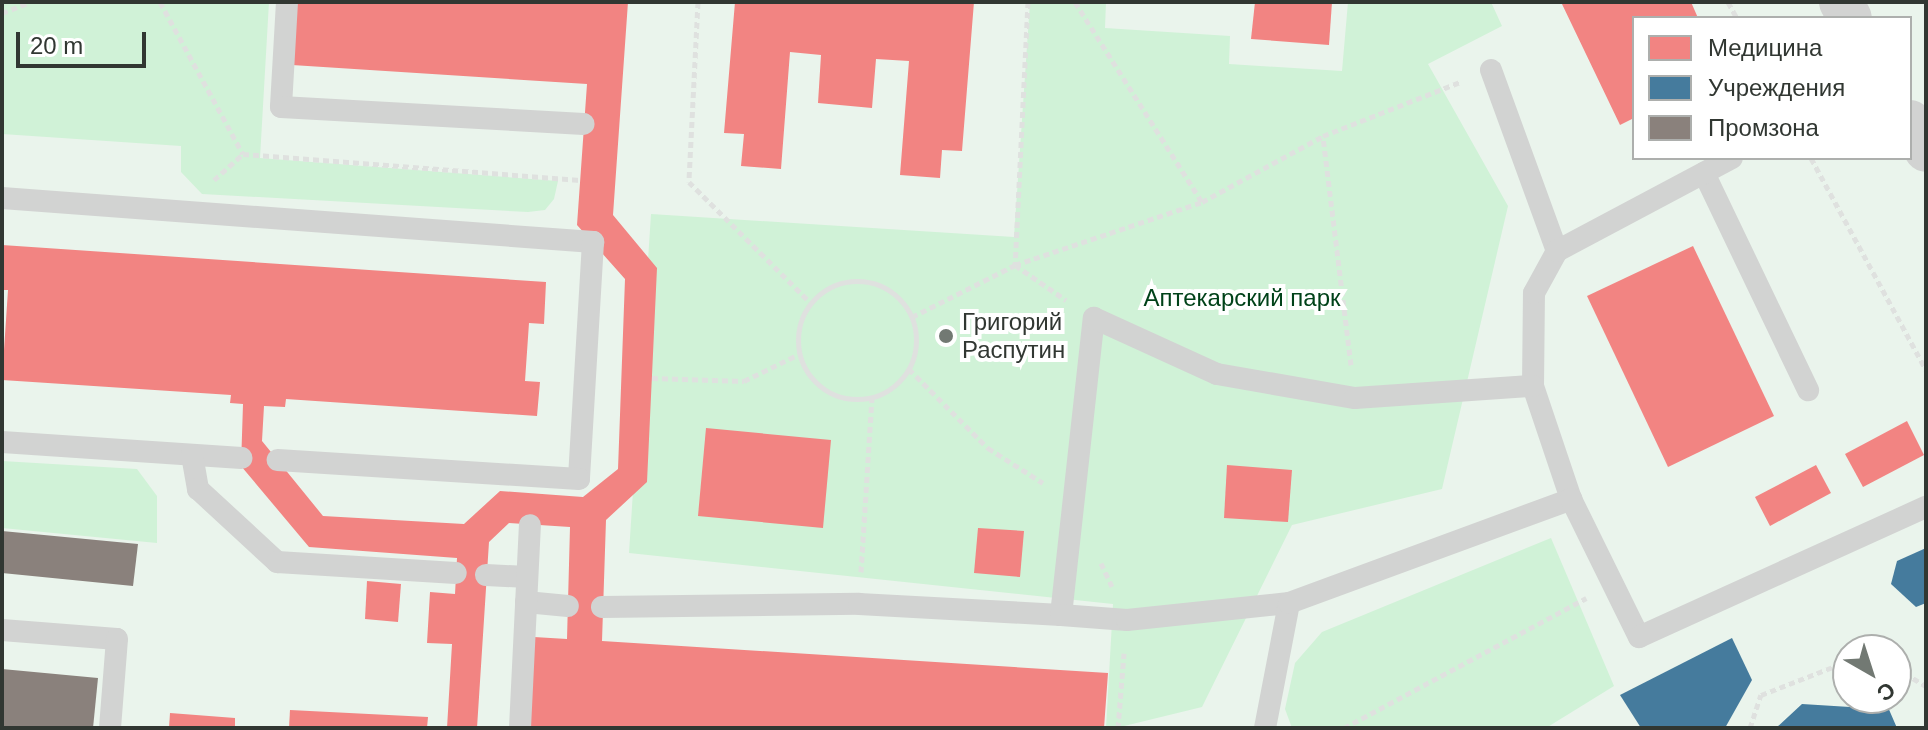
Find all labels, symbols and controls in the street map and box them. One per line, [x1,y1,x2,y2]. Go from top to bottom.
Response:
scale bar [20,16,150,66]
legend [1632,16,1912,160]
text: 20 m [30,32,83,59]
text: Медицина [1708,34,1822,61]
text: Учреждения [1708,74,1845,101]
text: Промзона [1708,114,1819,141]
park label: Аптекарский парк [1144,284,1340,312]
place label: Григорий Распутин [962,308,1065,364]
marker: Григорий Распутин [937,327,955,345]
north arrow [1832,634,1912,714]
text: С [1872,677,1900,706]

